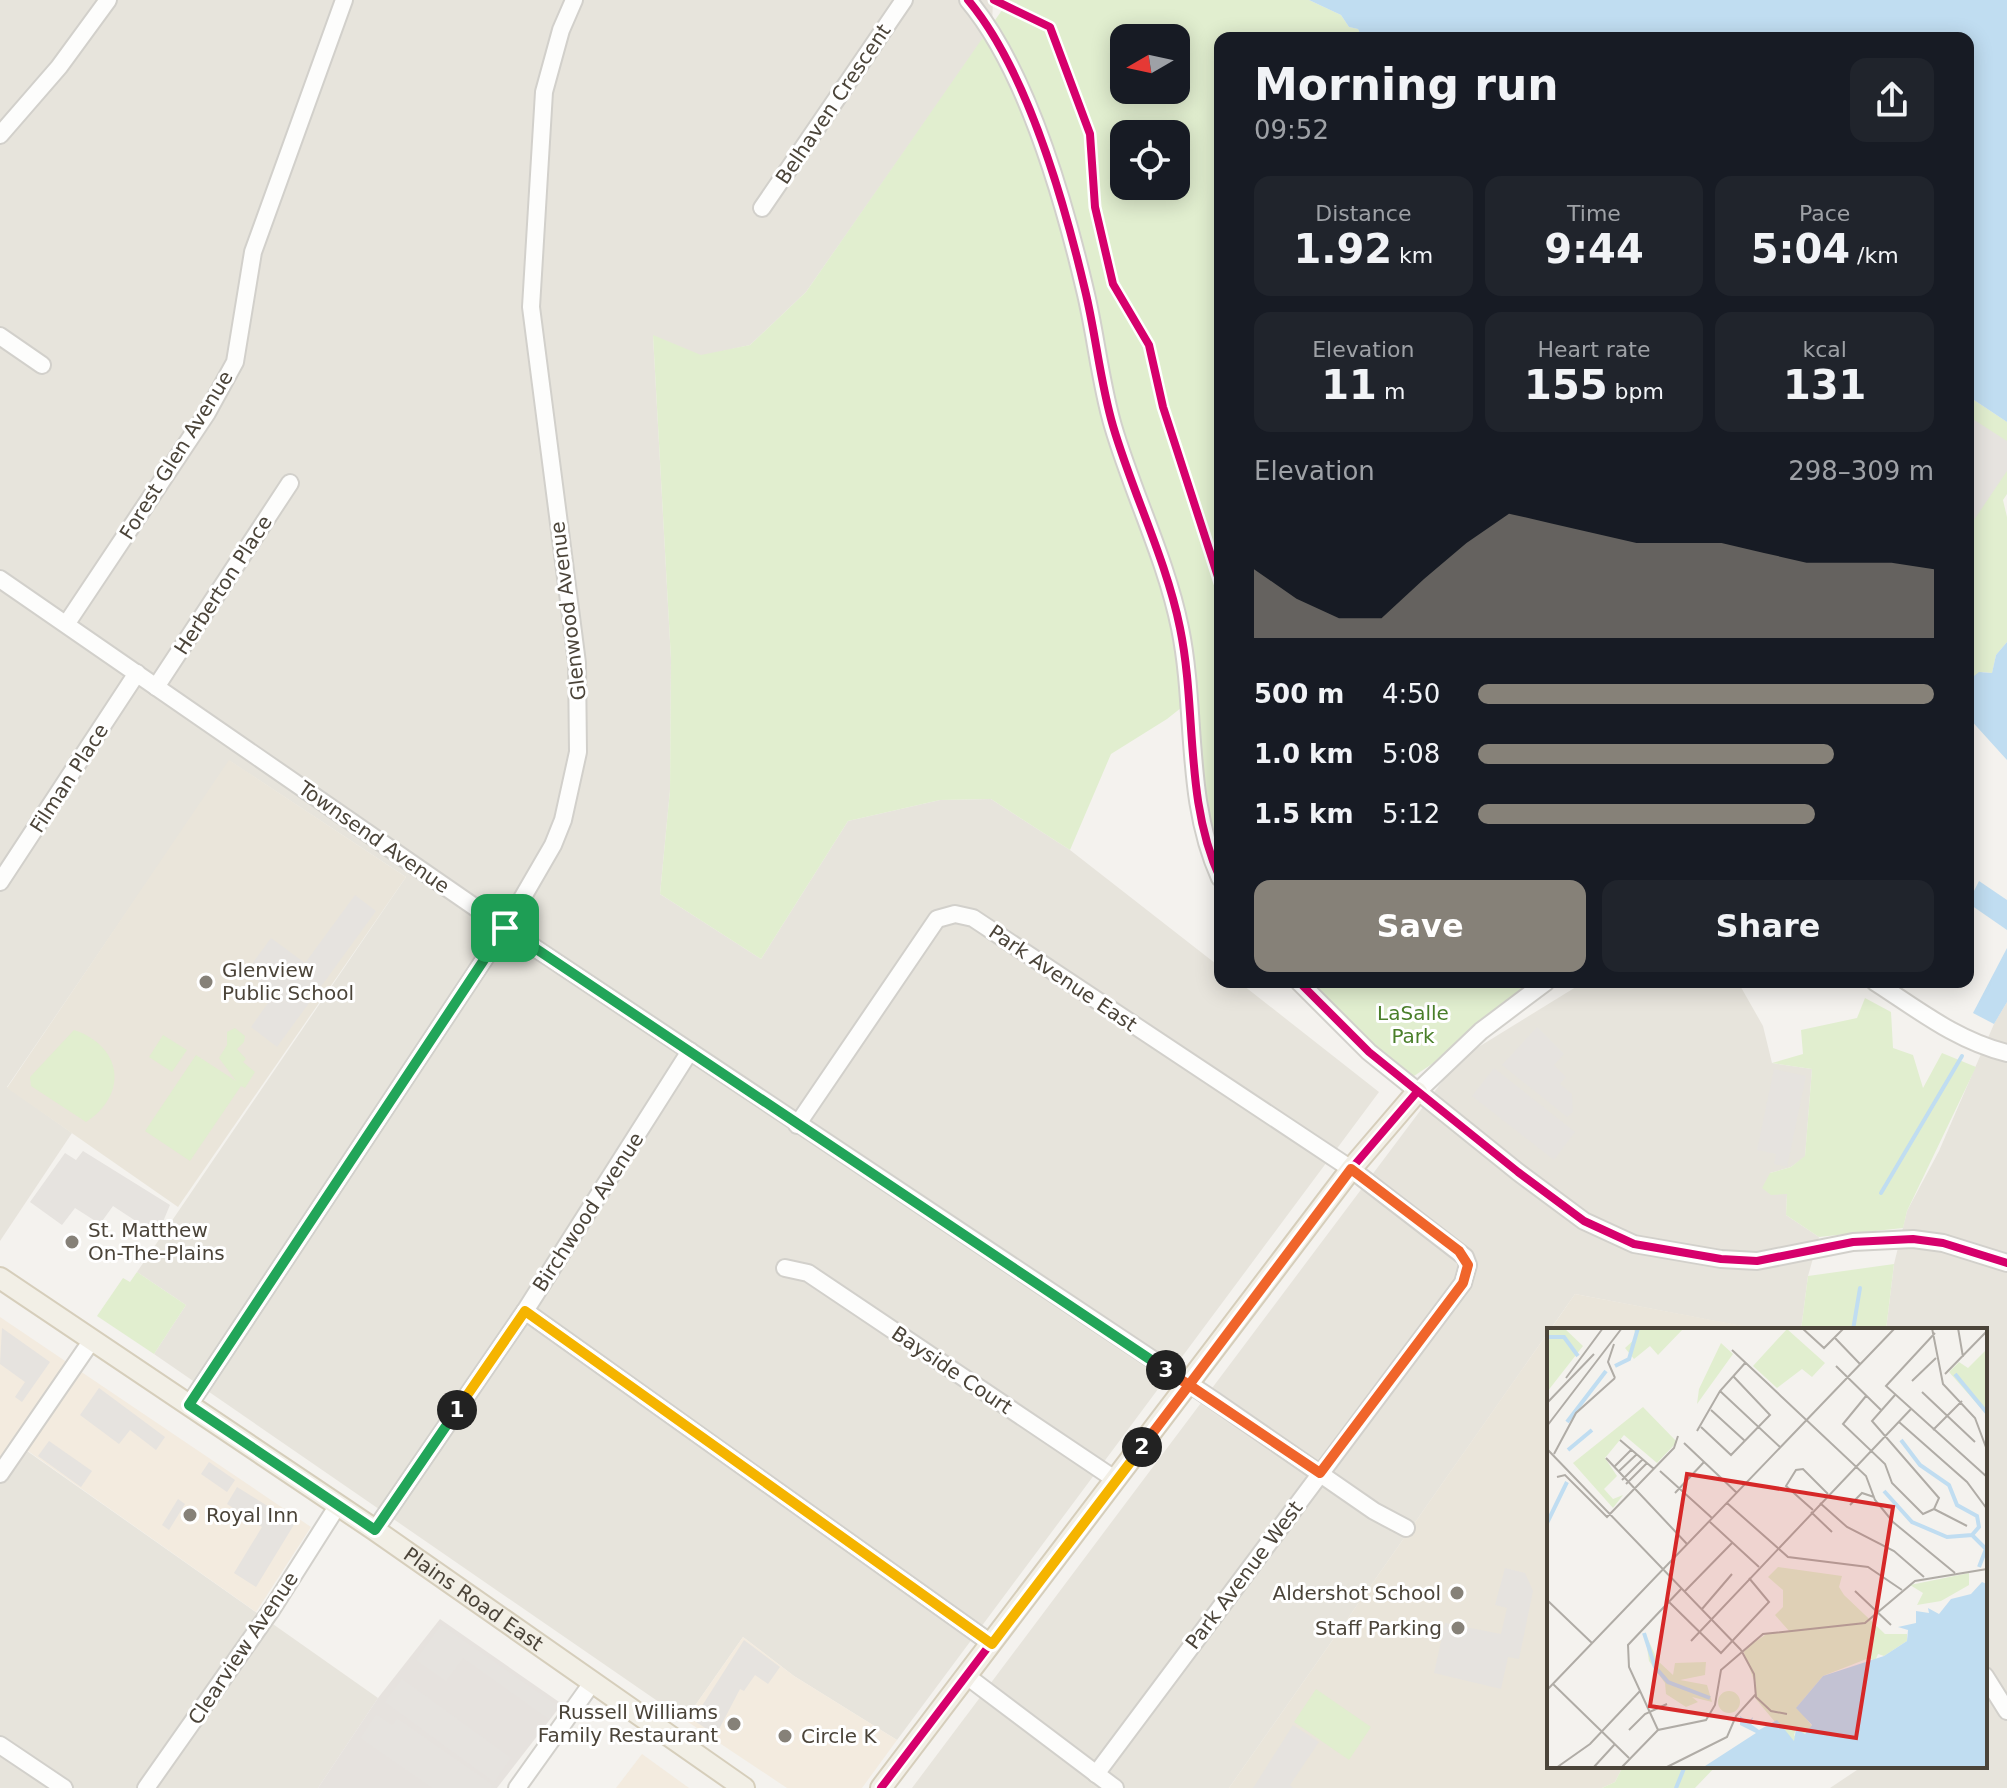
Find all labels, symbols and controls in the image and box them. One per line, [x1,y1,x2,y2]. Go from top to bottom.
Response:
street label: Belhaven Crescent [770,19,896,189]
north arrow [1110,24,1190,104]
map controls [1110,24,1190,200]
button: share [1850,58,1934,142]
text: Morning run [1254,59,1559,110]
text: 09:52 [1254,115,1329,145]
button: locate [1110,120,1190,200]
text: Distance [1315,201,1411,226]
text: Time [1567,201,1621,226]
text: Pace [1799,201,1850,226]
text: 1.92 [1293,226,1392,272]
text: 9:44 [1544,226,1644,272]
text: 5:04 [1751,226,1850,272]
text: km [1392,243,1433,268]
text: /km [1850,243,1899,268]
text: Elevation [1312,337,1414,362]
text: Heart rate [1538,337,1650,362]
text: kcal [1802,337,1847,362]
text: 11 [1321,362,1377,408]
text: 155 [1524,362,1608,408]
text: 131 [1783,362,1866,408]
street label: Forest Glen Avenue [114,366,238,544]
text: m [1377,379,1405,404]
text: bpm [1608,379,1664,404]
text: Elevation [1254,456,1375,486]
text: 298–309 m [1788,456,1934,486]
street label: Herberton Place [169,511,277,659]
street label: Glenwood Avenue [545,520,591,702]
text: 500 m [1254,679,1344,709]
text: 4:50 [1382,679,1440,709]
street label: Filman Place [25,719,113,837]
text: 1.0 km [1254,739,1354,769]
text: 5:08 [1382,739,1440,769]
street label: Townsend Avenue [293,775,454,898]
text: 1.5 km [1254,799,1354,829]
text: 5:12 [1382,799,1440,829]
button: Save [1254,880,1586,972]
button: Share [1602,880,1934,972]
pin [471,894,539,962]
icon: arrive [483,906,527,950]
street label: Park Avenue East [984,920,1142,1037]
place label: Glenview Public School [222,958,354,1005]
marker: Glenview Public School [197,973,215,991]
park label: LaSalle Park [1377,1001,1449,1048]
street label: Birchwood Avenue [528,1128,648,1296]
place label: St. Matthew On-The-Plains [88,1218,225,1265]
marker: St. Matthew On-The-Plains [63,1233,81,1251]
street label: Bayside Court [887,1321,1017,1419]
inset map [1547,1328,1987,1768]
pin: 3 [1146,1350,1186,1390]
text: 3 [1158,1357,1174,1382]
pin: 1 [437,1390,477,1430]
text: 1 [449,1397,465,1422]
pin: 2 [1122,1427,1162,1467]
text: 2 [1134,1434,1150,1459]
street label: Park Avenue West [1180,1496,1308,1654]
place label: Royal Inn [206,1503,299,1527]
marker: Royal Inn [181,1506,199,1524]
street label: Plains Road East [399,1542,548,1656]
street label: Clearview Avenue [183,1567,303,1729]
place label: Aldershot School [1273,1581,1441,1605]
marker: Aldershot School [1448,1584,1466,1602]
place label: Staff Parking [1315,1616,1442,1640]
marker: Staff Parking [1449,1619,1467,1637]
place label: Russell Williams Family Restaurant [538,1700,718,1747]
marker: Russell Williams Family Restaurant [725,1715,743,1733]
place label: Circle K [801,1724,878,1748]
marker: Circle K [776,1727,794,1745]

